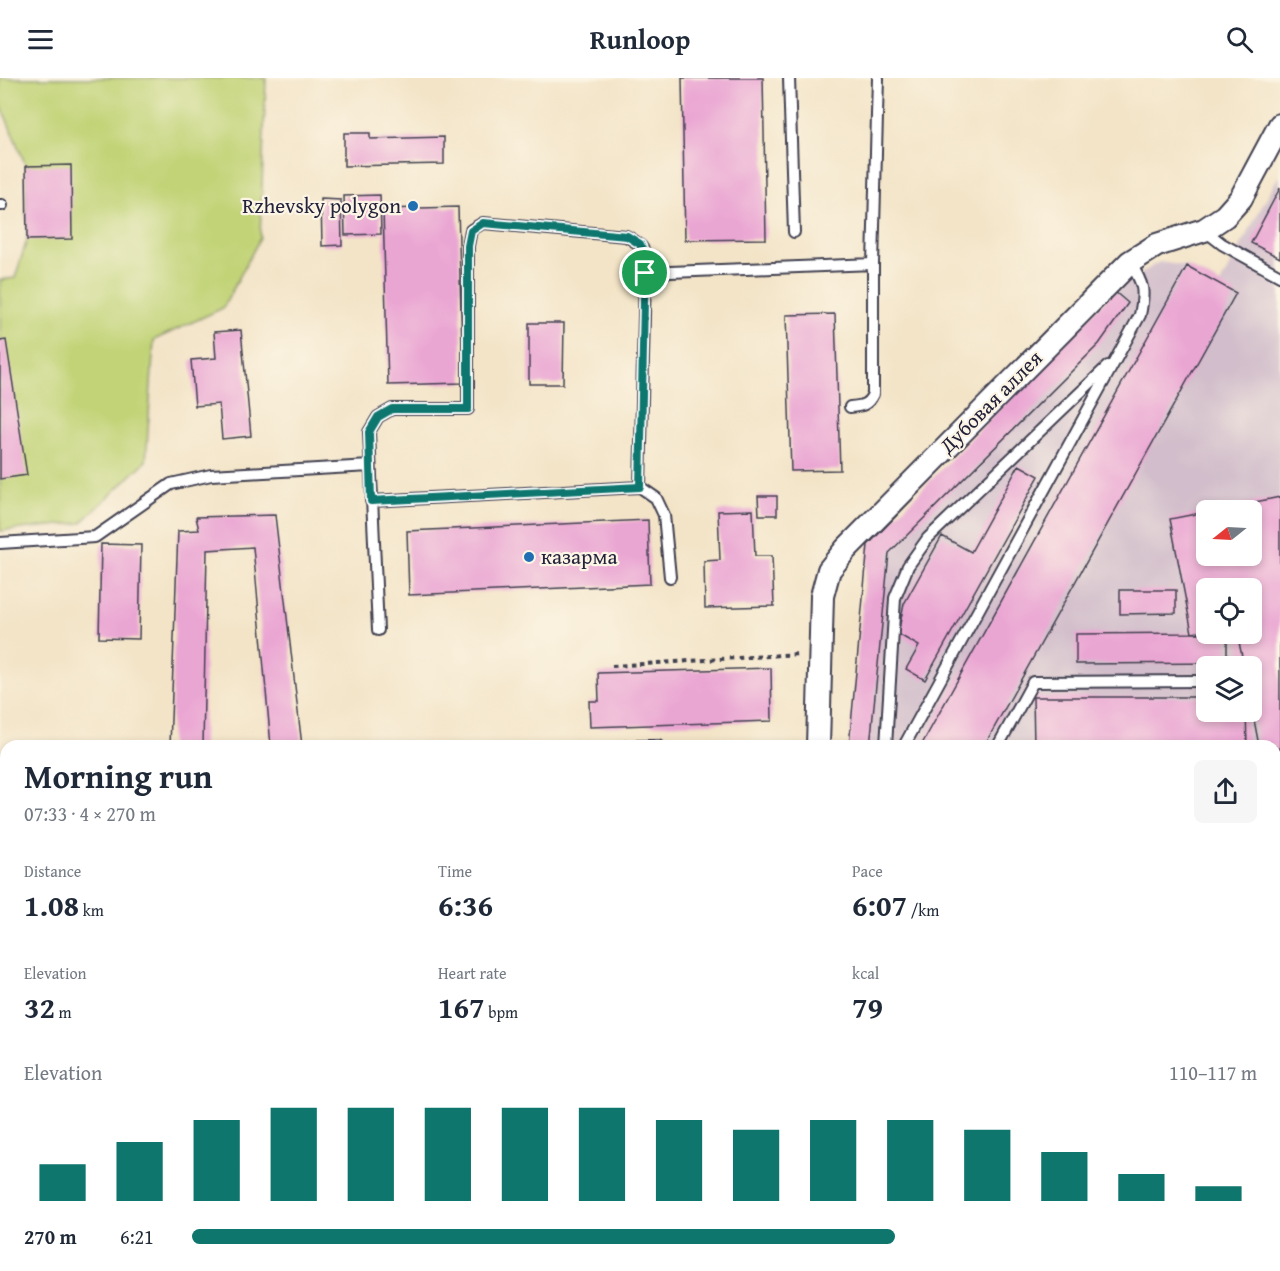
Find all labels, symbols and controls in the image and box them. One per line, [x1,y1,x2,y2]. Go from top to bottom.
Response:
text: Runloop [590,19,690,59]
icon: menu [24,23,57,56]
icon: search [1223,23,1256,56]
place label: Rzhevsky polygon [242,190,401,221]
marker: Rzhevsky polygon [406,199,420,213]
pin [619,247,670,298]
icon: arrive [628,256,661,289]
street label: Дубовая аллея [931,343,1049,461]
north arrow [1196,500,1262,566]
map controls [1196,500,1262,722]
place label: казарма [541,541,617,572]
marker: казарма [522,550,536,564]
button: locate [1196,578,1262,644]
button: layers [1196,656,1262,722]
text: Morning run [24,752,213,800]
button: share [1194,760,1257,823]
text: 07:33 · 4 × 270 m [24,799,156,828]
text: Distance [24,859,81,883]
text: Time [438,859,472,883]
text: Pace [852,859,883,883]
text: 1.08 [24,883,79,927]
text: 6:36 [438,883,493,927]
text: 6:07 [852,883,907,927]
text: km [79,898,104,922]
text: /km [907,898,939,922]
text: Elevation [24,961,87,985]
text: Heart rate [438,961,507,985]
text: kcal [852,961,879,985]
text: 32 [24,985,55,1029]
text: 167 [438,985,485,1029]
text: 79 [852,985,883,1029]
text: m [55,1000,72,1024]
text: bpm [485,1000,518,1024]
text: Elevation [24,1058,102,1087]
text: 110–117 m [1169,1058,1257,1087]
text: 270 m [24,1222,77,1251]
text: 6:21 [120,1222,154,1251]

